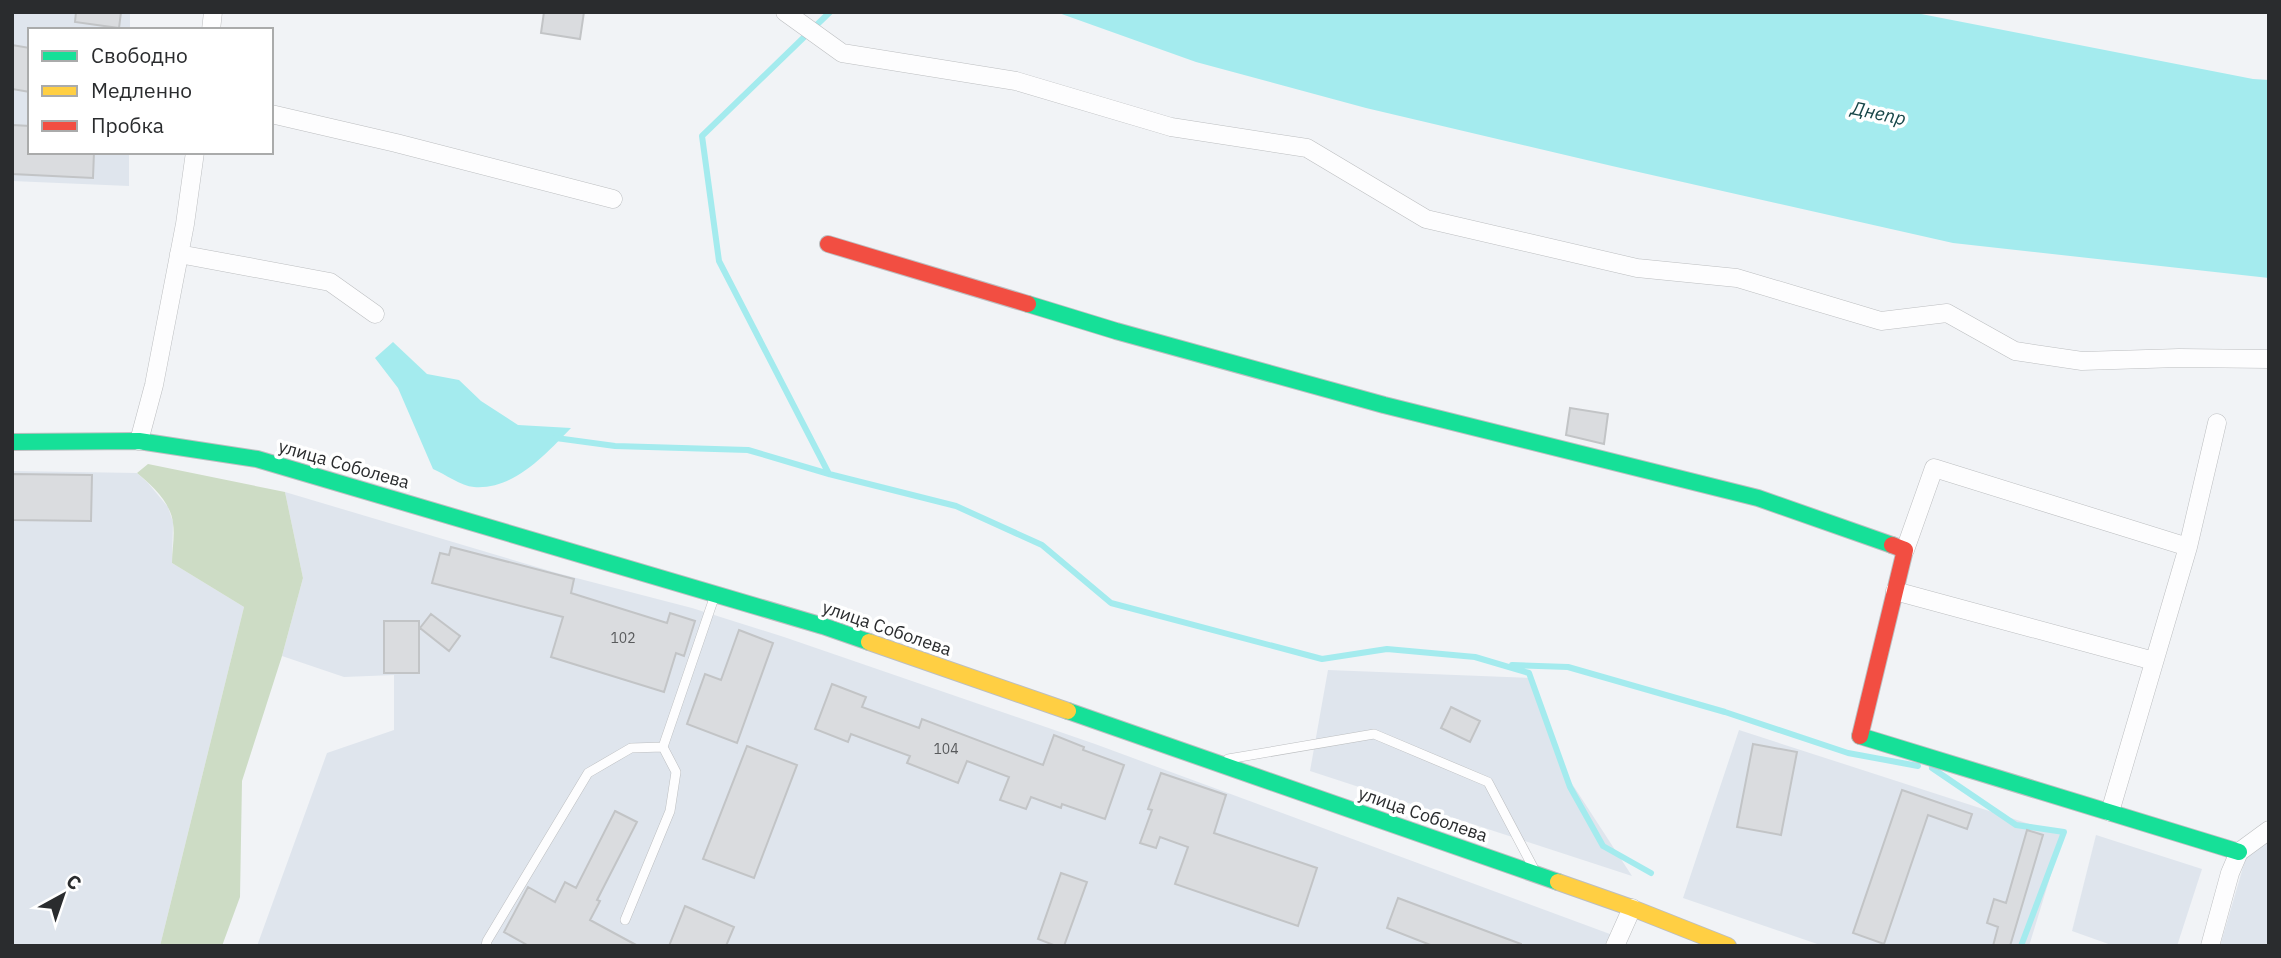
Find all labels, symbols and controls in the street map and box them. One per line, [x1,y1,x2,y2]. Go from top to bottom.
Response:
legend [28,28,273,154]
text: Свободно [91,41,188,69]
text: Медленно [91,76,192,104]
water label: Днепр [1848,95,1908,130]
text: Пробка [91,111,164,139]
street label: улица Соболева [276,434,413,494]
street label: улица Соболева [819,595,955,661]
house number: 102 [610,629,636,647]
house number: 104 [933,740,959,758]
street label: улица Соболева [1355,781,1491,847]
north arrow [28,860,98,930]
text: С [61,869,86,895]

